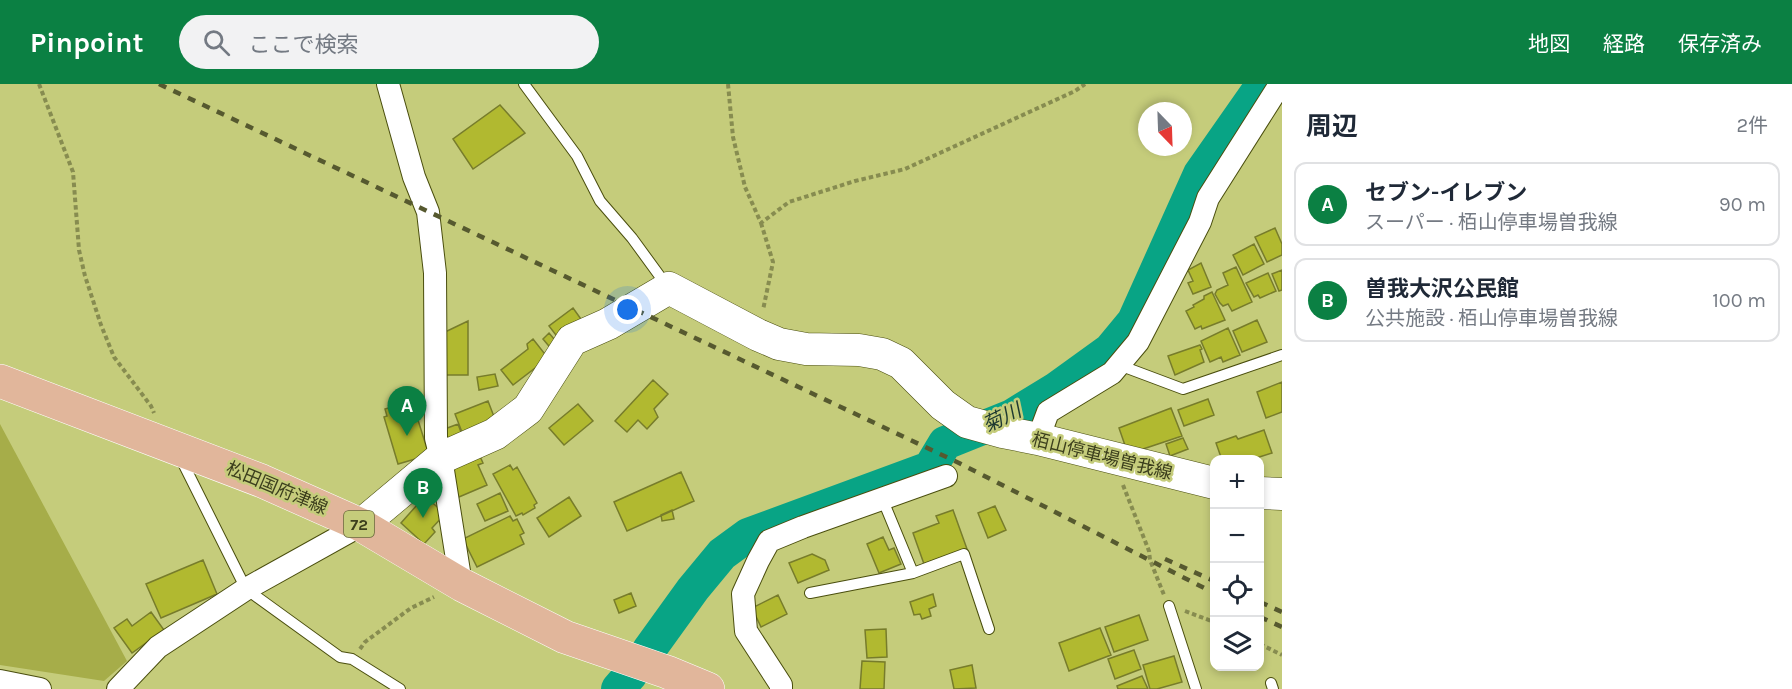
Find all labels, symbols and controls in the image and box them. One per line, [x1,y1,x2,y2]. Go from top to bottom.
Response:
search box [179,15,599,69]
text: Pinpoint [30,26,143,59]
icon: search [200,26,233,59]
text: ここで検索 [248,32,359,58]
text: 地図 [1528,32,1570,56]
text: 経路 [1603,32,1645,56]
text: 保存済み [1678,32,1762,56]
north arrow [1138,102,1192,156]
text: 周辺 [1306,111,1358,142]
text: 2件 [1736,114,1768,137]
text: セブン-イレブン [1365,180,1527,206]
text: A [1321,193,1334,216]
text: 90 m [1719,193,1766,216]
text: スーパー · 栢山停車場曽我線 [1365,211,1618,234]
text: 曽我大沢公民館 [1365,276,1519,302]
text: B [1321,289,1334,312]
text: 100 m [1712,289,1766,312]
your location [613,295,642,324]
text: 公共施設 · 栢山停車場曽我線 [1365,307,1618,330]
pin: A [388,386,426,436]
water label: 菊川 [979,398,1027,437]
street label: 栢山停車場曽我線 [1029,428,1175,484]
map controls [1210,455,1264,671]
button: + [1210,455,1264,509]
street label: 松田国府津線 [223,457,331,519]
pin: B [404,468,442,518]
button: − [1210,509,1264,563]
road number: 72 [344,511,374,537]
button: locate [1210,563,1264,617]
button: layers [1210,617,1264,671]

